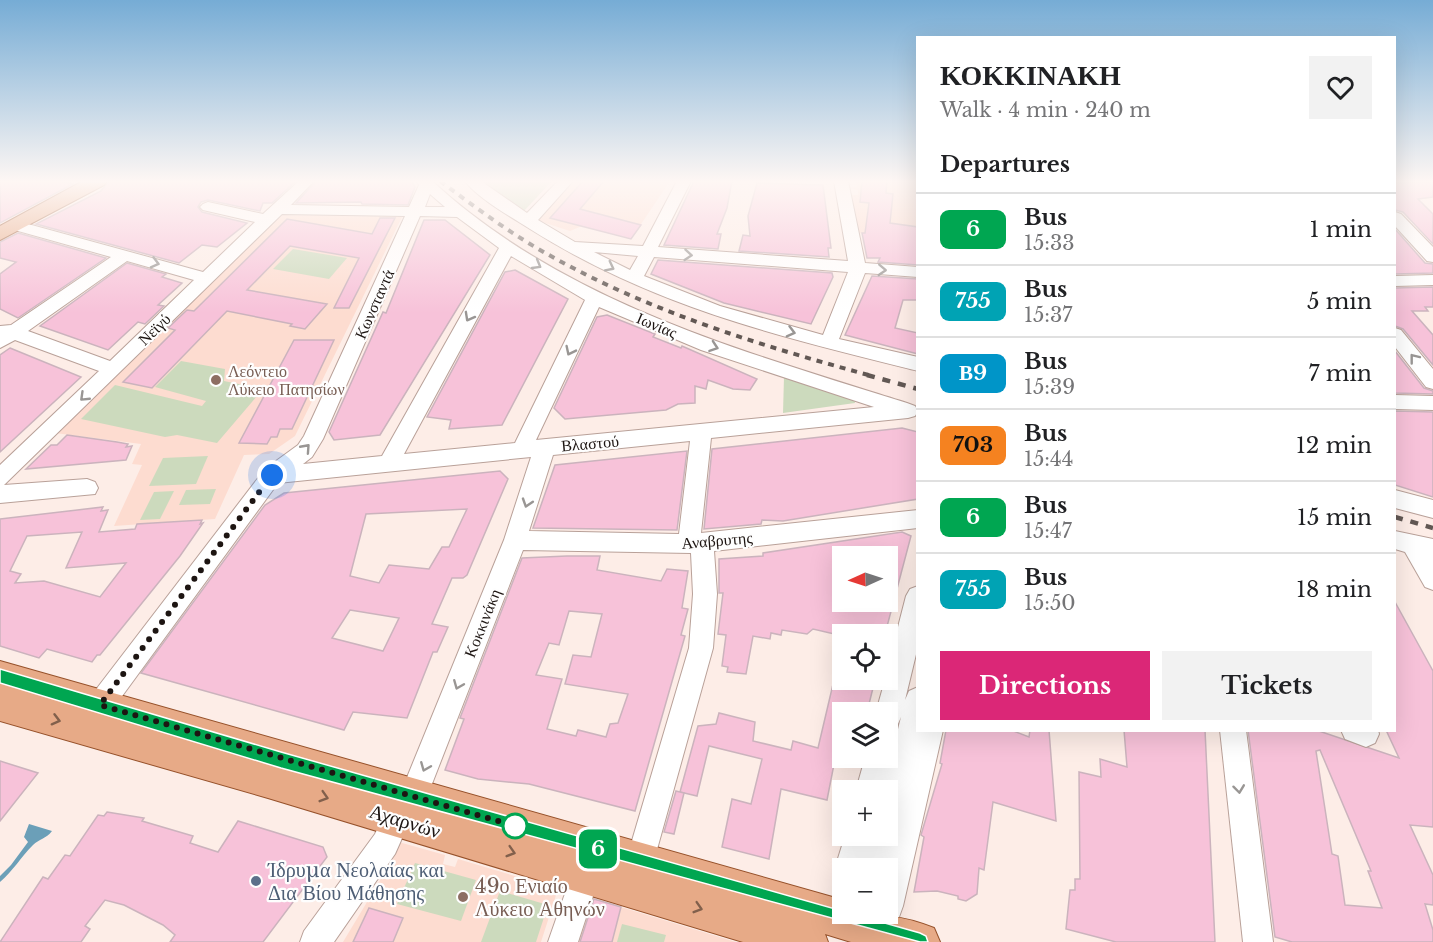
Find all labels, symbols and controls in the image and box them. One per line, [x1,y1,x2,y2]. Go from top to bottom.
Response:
button: heart [1309,56,1372,119]
text: ΚΟΚΚΙΝΑΚΗ [940,58,1121,93]
text: Walk · 4 min · 240 m [940,98,1151,122]
text: Departures [940,151,1070,178]
text: Bus [1024,204,1067,231]
text: 6 [966,216,980,242]
text: 1 min [1310,216,1372,243]
text: 15:33 [1024,231,1075,255]
one-way arrow [683,248,692,261]
one-way arrow [149,256,160,268]
one-way arrow [531,257,542,269]
one-way arrow [604,260,615,271]
one-way arrow [878,264,887,277]
street label: Κωνσταντά [350,265,398,342]
text: Bus [1024,276,1067,303]
text: 755 [955,288,991,314]
text: 5 min [1307,288,1372,315]
text: 15:37 [1024,303,1072,327]
street label: Ιωνίας [634,308,681,343]
street label: Νεϊγύ [134,309,175,349]
one-way arrow [465,311,476,321]
one-way arrow [785,325,796,337]
one-way arrow [708,339,719,352]
one-way arrow [565,345,577,356]
text: Bus [1024,348,1067,375]
one-way arrow [1410,354,1421,365]
text: Β9 [959,360,987,386]
text: 7 min [1308,360,1372,387]
place label: Λεόντειο Λύκειο Πατησίων [228,361,345,399]
marker: Λεόντειο Λύκειο Πατησίων [209,373,223,387]
text: 15:39 [1024,375,1075,399]
one-way arrow [80,389,91,400]
text: Bus [1024,420,1067,447]
street label: Βλαστού [560,431,620,455]
text: 703 [953,432,993,458]
text: 12 min [1296,432,1372,459]
one-way arrow [299,444,310,454]
text: 15:44 [1024,447,1073,471]
your location [257,460,287,490]
text: Bus [1024,492,1067,519]
one-way arrow [522,497,534,508]
text: 6 [966,504,980,530]
text: 15 min [1297,504,1372,531]
text: 15:47 [1024,519,1072,543]
street label: Αναβρυτης [681,527,754,553]
north arrow [832,546,898,612]
map controls [832,546,898,924]
text: Bus [1024,564,1067,591]
text: 755 [955,576,991,602]
text: 18 min [1296,576,1372,603]
street label: Κοκκινάκη [459,586,505,660]
text: 15:50 [1024,591,1076,615]
button: locate [832,624,898,690]
button: Directions [940,651,1150,720]
button: Tickets [1162,651,1372,720]
one-way arrow [452,679,465,690]
button: layers [832,702,898,768]
one-way arrow [51,713,61,726]
one-way arrow [420,761,432,772]
button: + [832,780,898,846]
one-way arrow [1233,784,1245,793]
one-way arrow [318,790,329,802]
street label: Αχαρνών [366,799,444,843]
unlabelled marker [502,813,528,839]
line badge: 6 [578,830,618,868]
text: 6 [591,836,605,862]
one-way arrow [505,845,516,857]
place label: Ίδρυμα Νεολαίας και Δια Βίου Μάθησης [267,858,445,905]
button: − [832,858,898,924]
marker: Ίδρυμα Νεολαίας και Δια Βίου Μάθησης [249,874,263,888]
place label: 49ο Ενιαίο Λύκειο Αθηνών [475,874,605,921]
marker: 49ο Ενιαίο Λύκειο Αθηνών [456,890,470,904]
one-way arrow [692,901,703,913]

